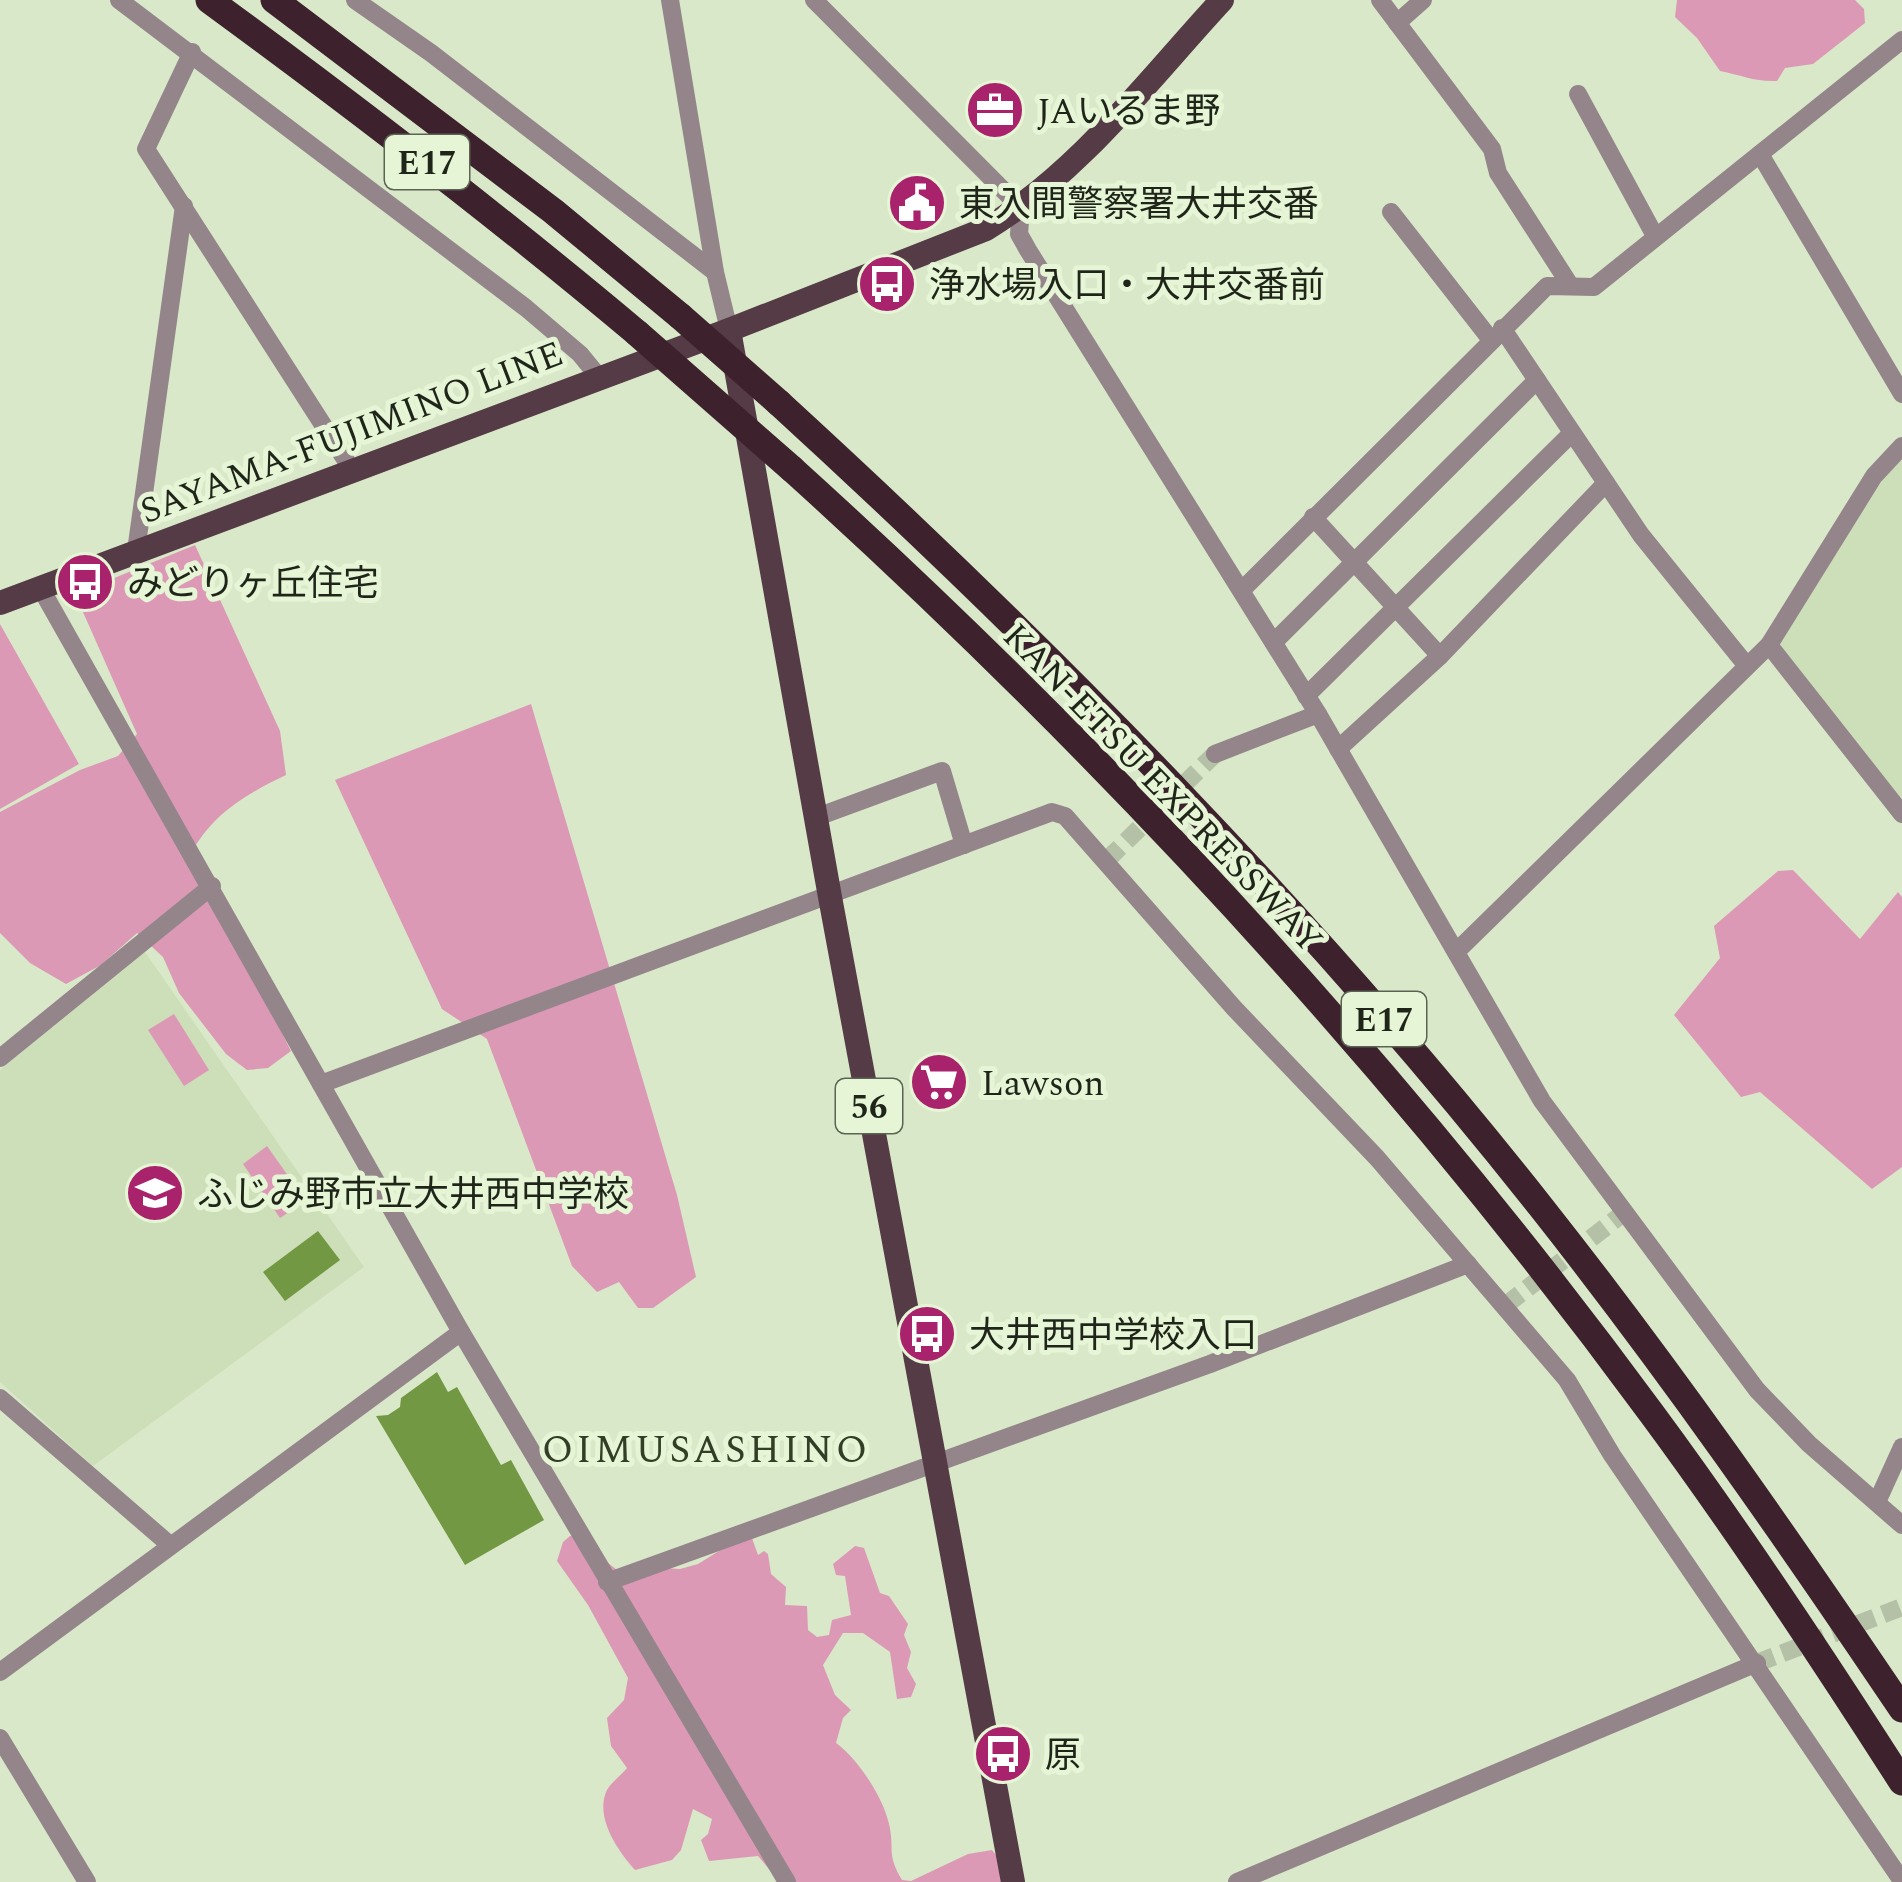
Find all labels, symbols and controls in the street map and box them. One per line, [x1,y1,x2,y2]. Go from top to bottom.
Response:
office icon: JAいるま野 [964,79,1026,141]
place label: JAいるま野 [1037,85,1221,140]
road number: E17 [385,135,469,189]
public building icon: 東入間警察署大井交番 [886,172,948,234]
place label: 東入間警察署大井交番 [959,178,1319,233]
bus stop icon: 浄水場入口・大井交番前 [856,253,918,315]
place label: 浄水場入口・大井交番前 [929,259,1325,314]
street label: SAYAMA-FUJIMINO LINE [132,327,571,539]
bus stop icon: みどりヶ丘住宅 [54,551,116,613]
place label: みどりヶ丘住宅 [127,557,379,612]
street label: KAN-ETSU EXPRESSWAY [989,611,1335,967]
road number: E17 [1342,992,1426,1046]
supermarket icon: Lawson [908,1051,970,1113]
place label: Lawson [981,1057,1104,1112]
road number: 56 [836,1079,902,1133]
school or university icon: ふじみ野市立大井西中学校 [124,1162,186,1224]
place label: ふじみ野市立大井西中学校 [197,1168,629,1223]
bus stop icon: 大井西中学校入口 [896,1303,958,1365]
place label: 大井西中学校入口 [969,1309,1257,1364]
district label: OIMUSASHINO [542,1421,870,1480]
bus stop icon: 原 [972,1723,1034,1785]
place label: 原 [1045,1729,1081,1784]

